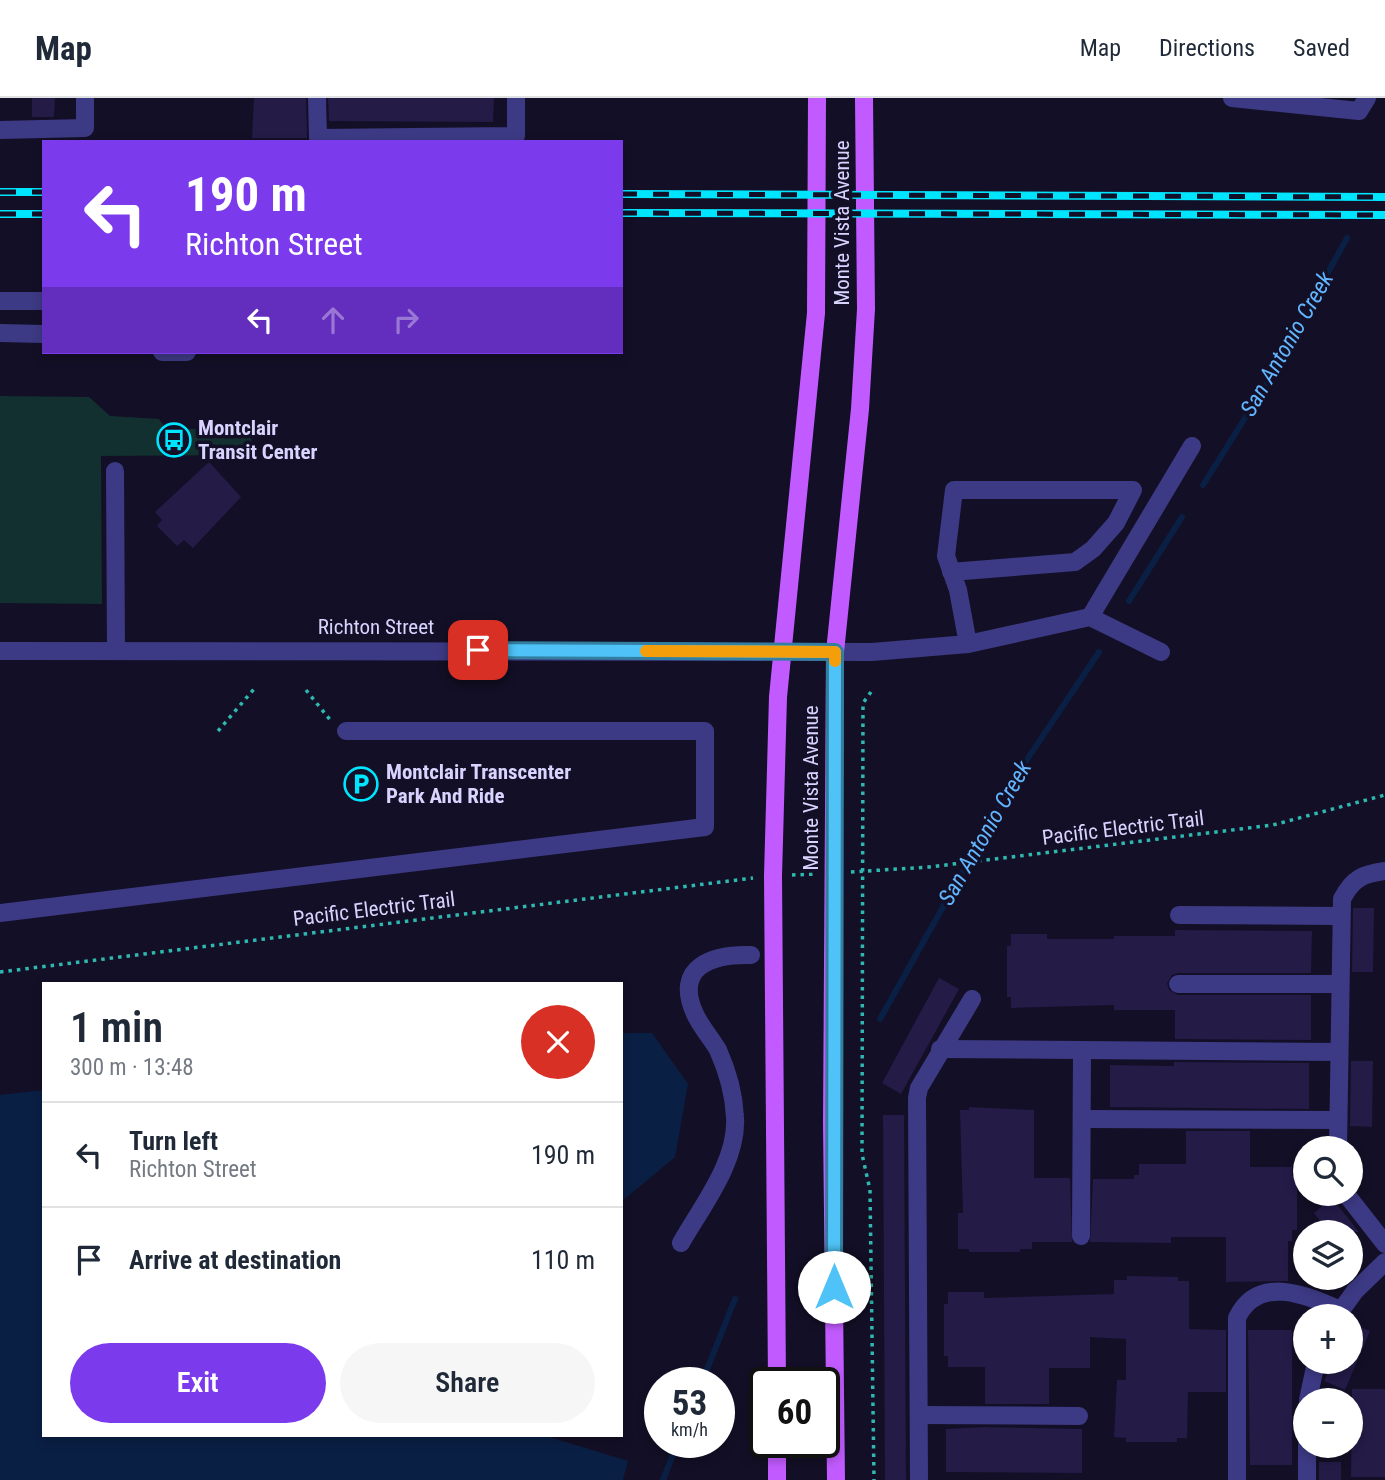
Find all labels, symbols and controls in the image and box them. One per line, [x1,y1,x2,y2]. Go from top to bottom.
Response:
text: Map [35,29,92,68]
text: Map [1080,34,1121,62]
text: Directions [1159,34,1255,62]
text: Saved [1293,34,1350,62]
street label: Monte Vista Avenue [830,140,854,306]
text: 190 m [185,166,307,223]
icon: left [70,168,161,259]
text: Richton Street [185,225,363,263]
water label: San Antonio Creek [1235,266,1340,421]
icon: left [241,301,279,339]
icon: ahead [314,301,352,339]
icon: right [387,301,425,339]
place label: Montclair Transit Center [198,416,318,464]
bus stop icon: Montclair Transit Center [155,421,193,459]
street label: Richton Street [318,615,434,639]
pin [448,620,508,680]
icon: arrive [459,631,497,669]
street label: Monte Vista Avenue [799,705,823,871]
water label: San Antonio Creek [933,755,1038,910]
place label: Montclair Transcenter Park And Ride [386,760,571,808]
parking icon: Montclair Transcenter Park And Ride [342,765,380,803]
street label: Pacific Electric Trail [1041,806,1205,850]
street label: Pacific Electric Trail [292,887,456,931]
text: 1 min [70,1003,163,1052]
button: close [521,1005,595,1079]
text: 300 m · 13:48 [70,1054,194,1081]
text: Turn left [129,1126,218,1156]
icon: left [70,1136,108,1174]
map controls [1293,1136,1363,1458]
button: search [1293,1136,1363,1206]
text: 190 m [531,1140,595,1170]
text: Richton Street [129,1156,257,1183]
button: layers [1293,1220,1363,1290]
icon: arrive [70,1241,108,1279]
text: Arrive at destination [129,1245,341,1275]
text: 110 m [531,1245,595,1275]
position arrow [797,1250,871,1324]
button: + [1293,1304,1363,1374]
button: Exit [70,1343,326,1423]
button: Share [340,1343,595,1423]
speed limit sign: 60 [749,1367,840,1458]
text: 53 [672,1383,707,1424]
button: − [1293,1388,1363,1458]
text: km/h [671,1419,708,1440]

